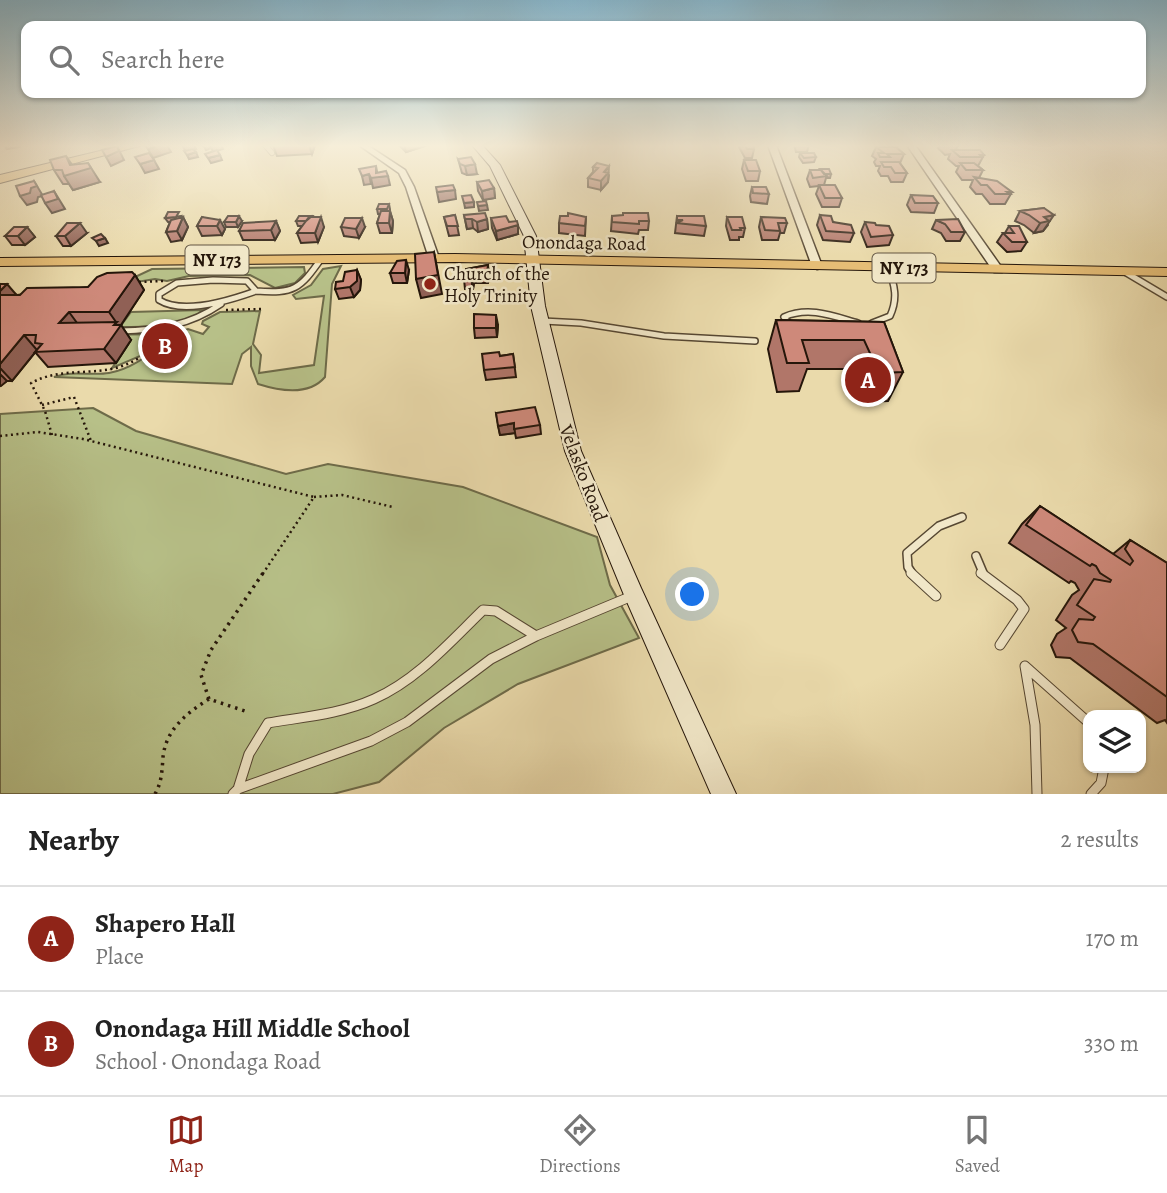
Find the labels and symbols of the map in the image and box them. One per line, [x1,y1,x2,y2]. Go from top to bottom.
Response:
street label: Onondaga Road [522,229,647,257]
road number: NY 173 [186,246,248,274]
road number: NY 173 [872,254,936,282]
place label: Church of the Holy Trinity [444,261,550,309]
marker: Church of the Holy Trinity [422,276,438,292]
pin: B [142,320,188,372]
pin: A [845,354,891,406]
street label: Velasko Road [552,420,614,526]
your location [675,577,709,611]

